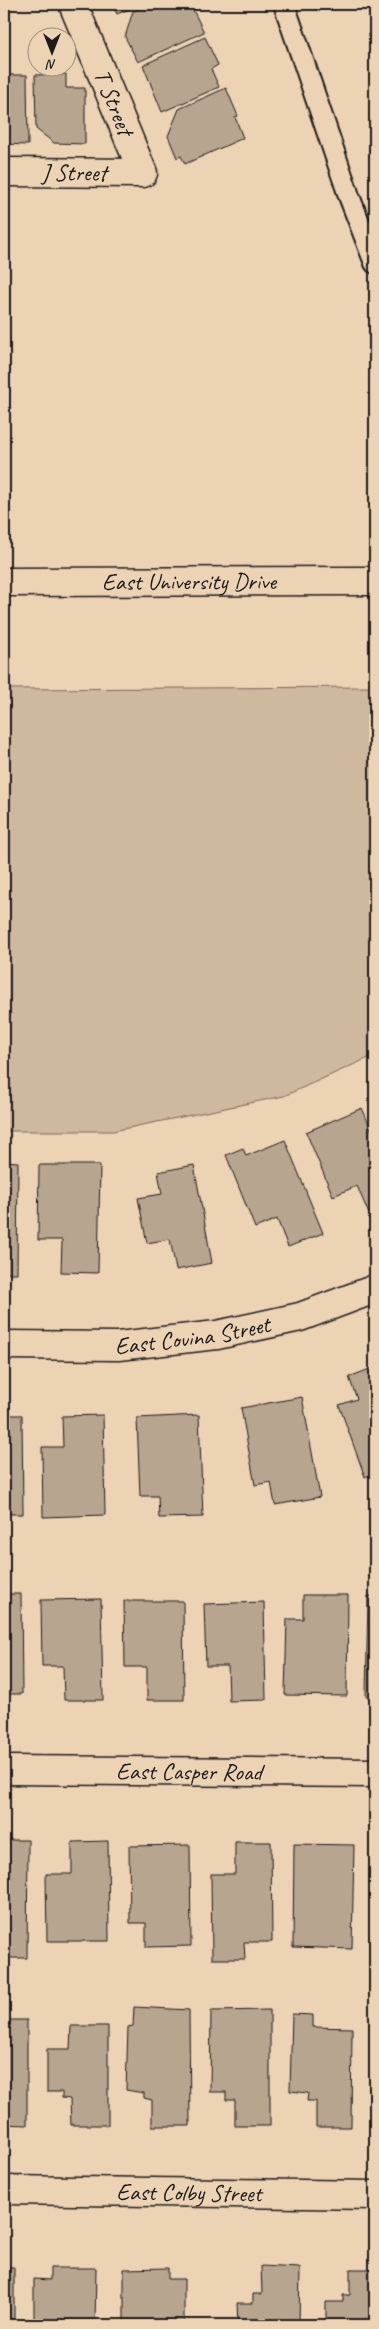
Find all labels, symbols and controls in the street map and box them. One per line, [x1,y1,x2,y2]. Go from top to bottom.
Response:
north arrow [28,28,78,78]
text: N [45,56,56,73]
street label: T Street [87,65,142,142]
street label: J Street [40,157,110,188]
street label: East University Drive [102,566,278,597]
street label: East Covina Street [113,1309,275,1361]
street label: East Casper Road [116,1756,266,1787]
street label: East Colby Street [116,2177,264,2208]

